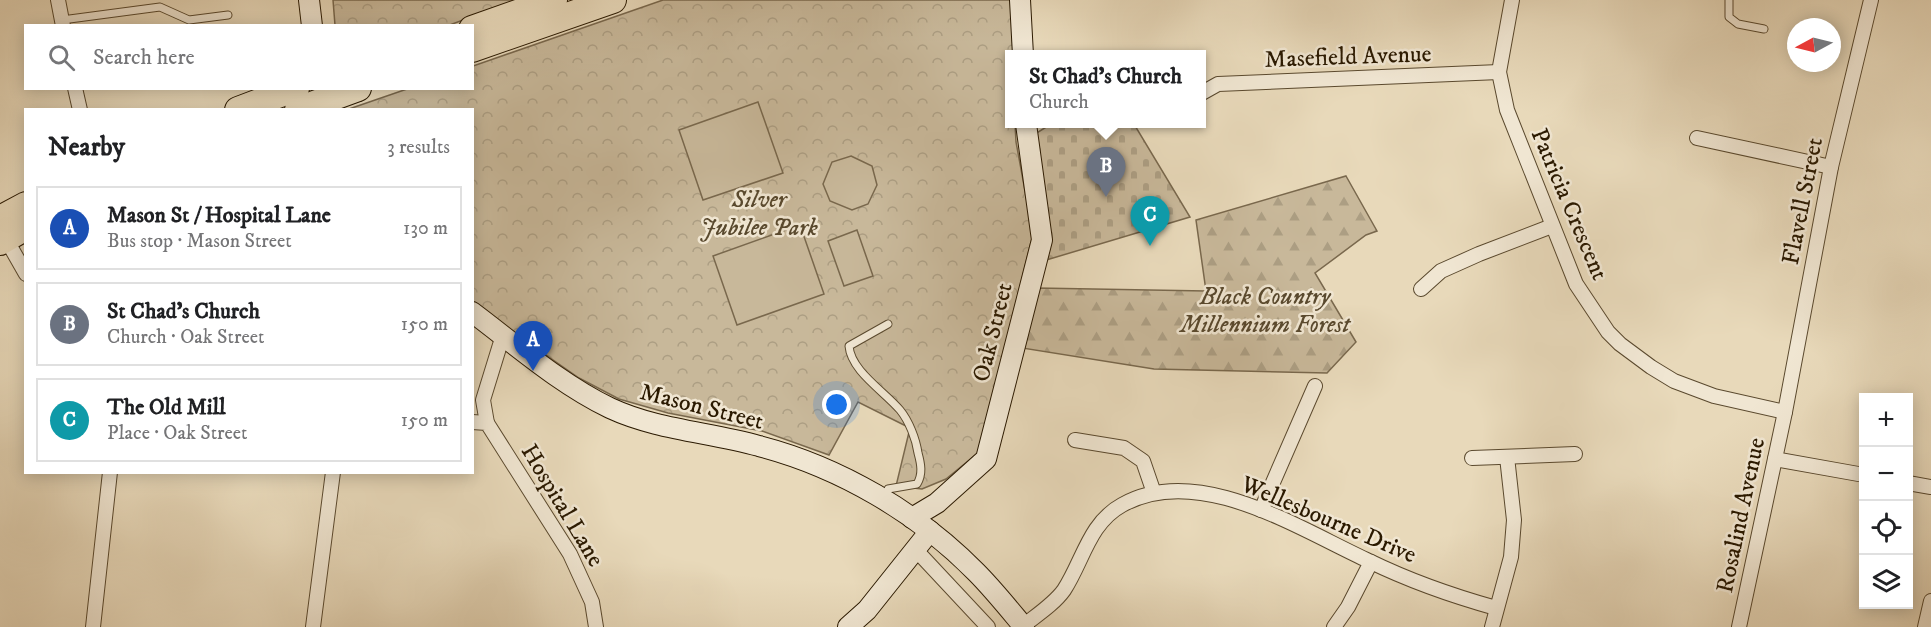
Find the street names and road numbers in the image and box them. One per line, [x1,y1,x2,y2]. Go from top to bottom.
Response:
street label: Masefield Avenue [1264,39,1432,75]
street label: Patricia Crescent [1524,124,1615,285]
street label: Flavell Street [1776,135,1830,267]
street label: Oak Street [966,279,1020,385]
street label: Mason Street [637,377,767,437]
street label: Rosalind Avenue [1710,435,1772,596]
street label: Hospital Lane [514,439,610,572]
street label: Wellesbourne Drive [1236,469,1421,570]

